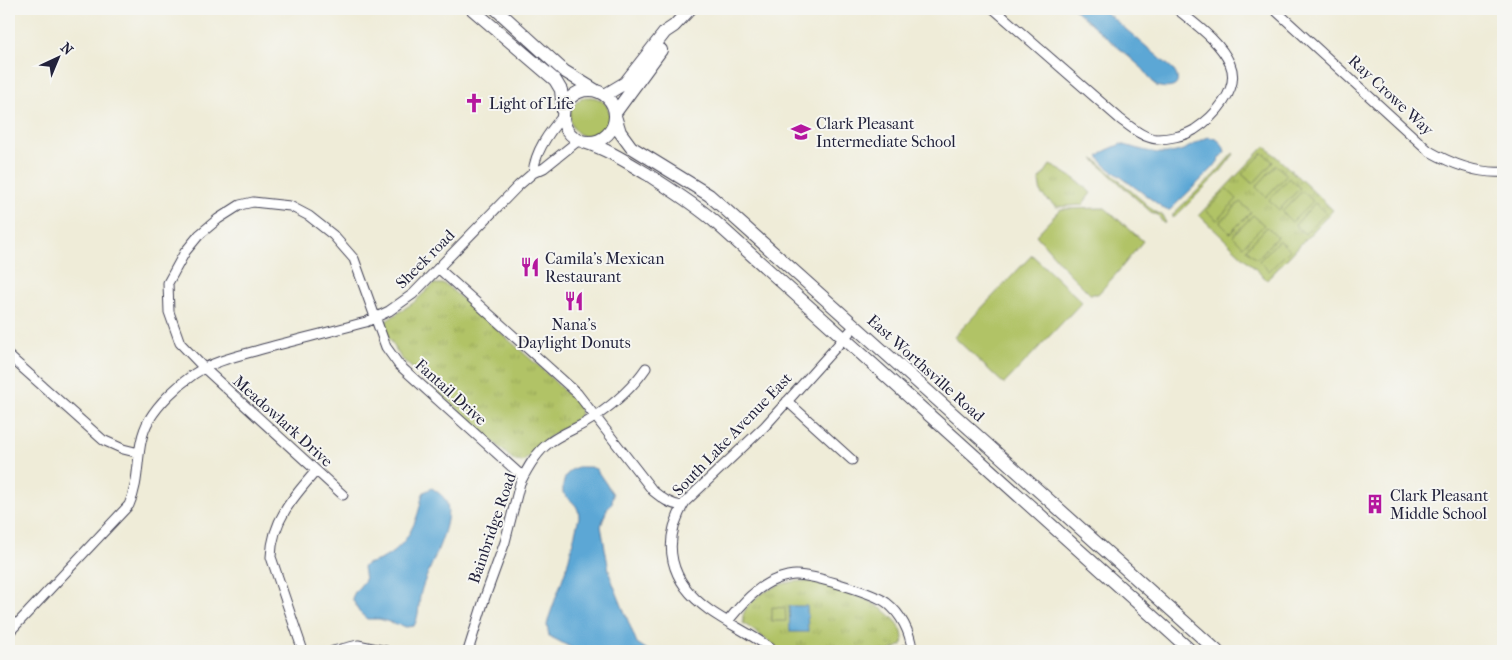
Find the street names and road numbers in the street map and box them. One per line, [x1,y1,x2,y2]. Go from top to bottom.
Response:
street label: Ray Crowe Way [1345,51,1438,140]
street label: Sheek road [392,225,459,292]
street label: East Worthsville Road [864,310,989,426]
street label: Fantail Drive [411,355,491,429]
street label: South Lake Avenue East [668,368,796,499]
street label: Meadowlark Drive [229,371,337,471]
street label: Bainbridge Road [464,470,520,586]

